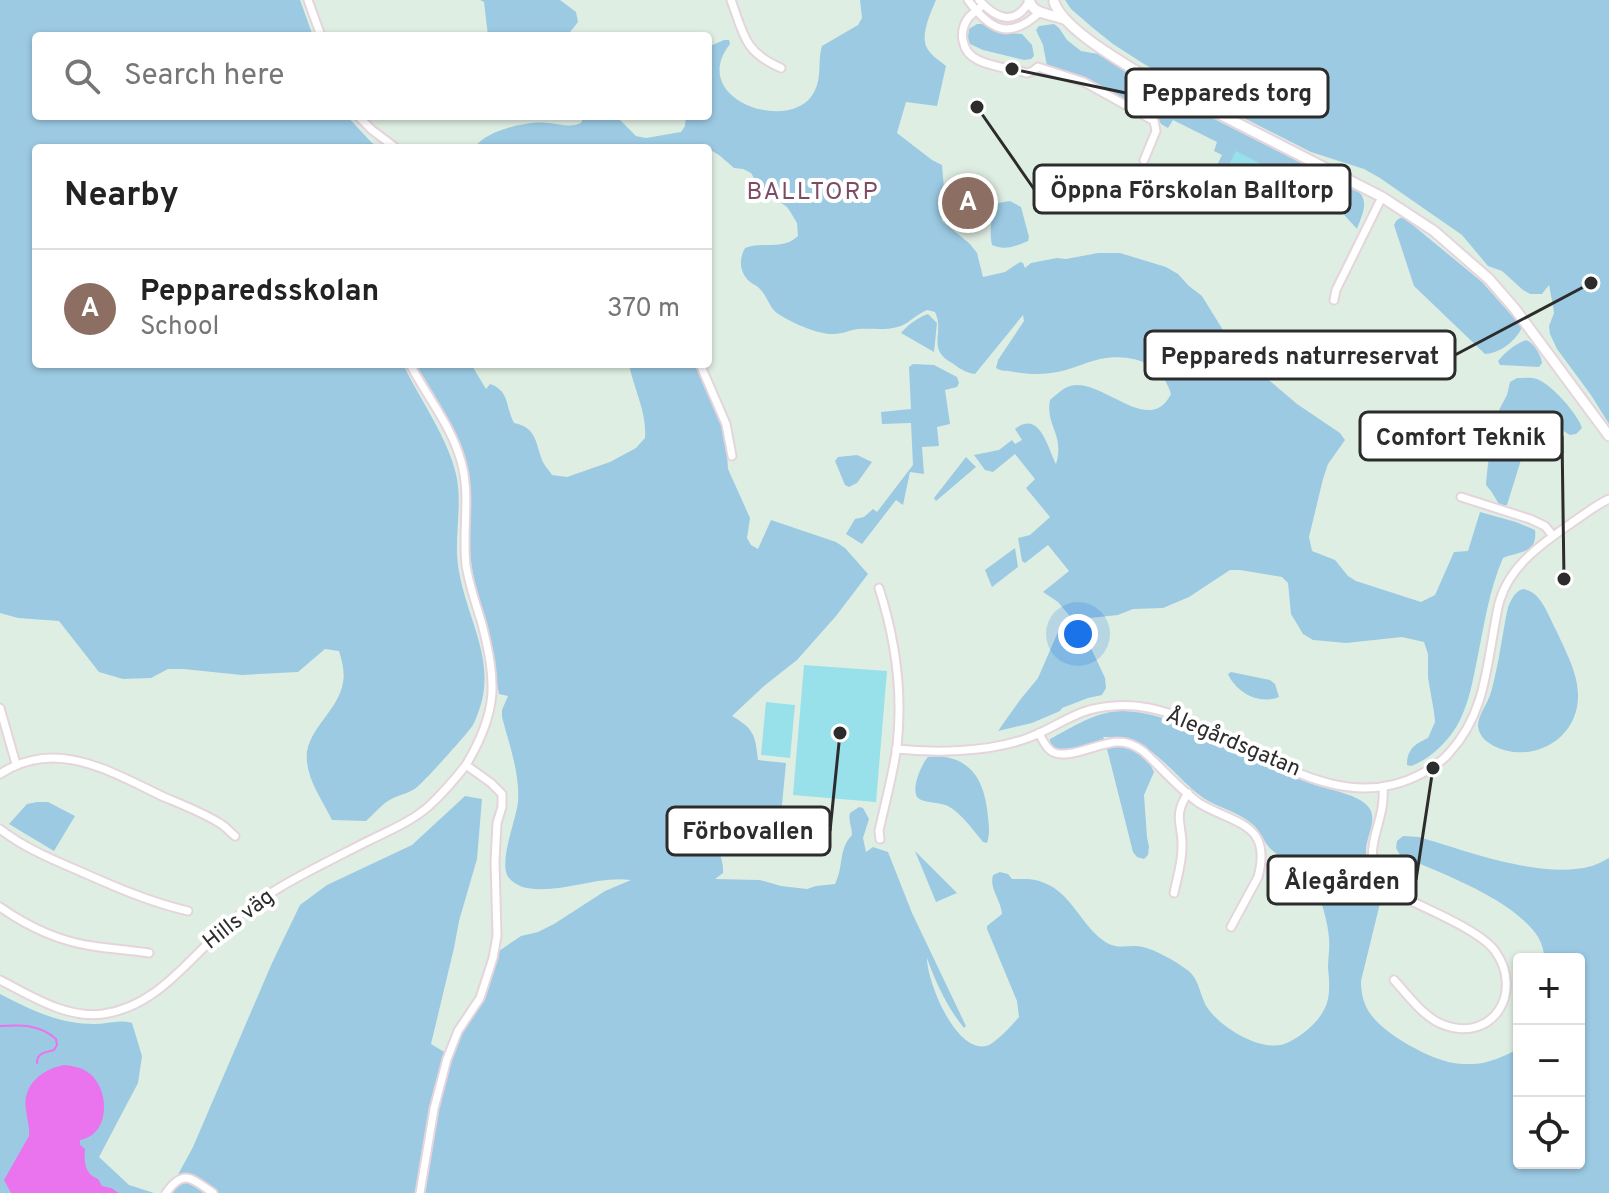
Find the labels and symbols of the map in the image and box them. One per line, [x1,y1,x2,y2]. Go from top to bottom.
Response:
callout: Peppareds torg [1126,69,1328,117]
text: Peppareds torg [1142,80,1312,110]
callout: Öppna Förskolan Balltorp [1034,165,1350,213]
pin: A [942,173,994,233]
text: Öppna Förskolan Balltorp [1050,175,1334,207]
district label: BALLTORP [746,178,880,208]
callout: Peppareds naturreservat [1145,331,1455,379]
text: Peppareds naturreservat [1161,343,1439,373]
callout: Comfort Teknik [1360,412,1562,460]
text: Comfort Teknik [1376,424,1546,454]
your location [1058,614,1098,654]
street label: Ålegårdsgatan [1162,701,1305,783]
callout: Förbovallen [667,807,830,855]
text: Förbovallen [682,818,814,848]
callout: Ålegården [1268,856,1416,904]
text: Ålegården [1284,867,1400,898]
street label: Hills väg [198,884,280,956]

